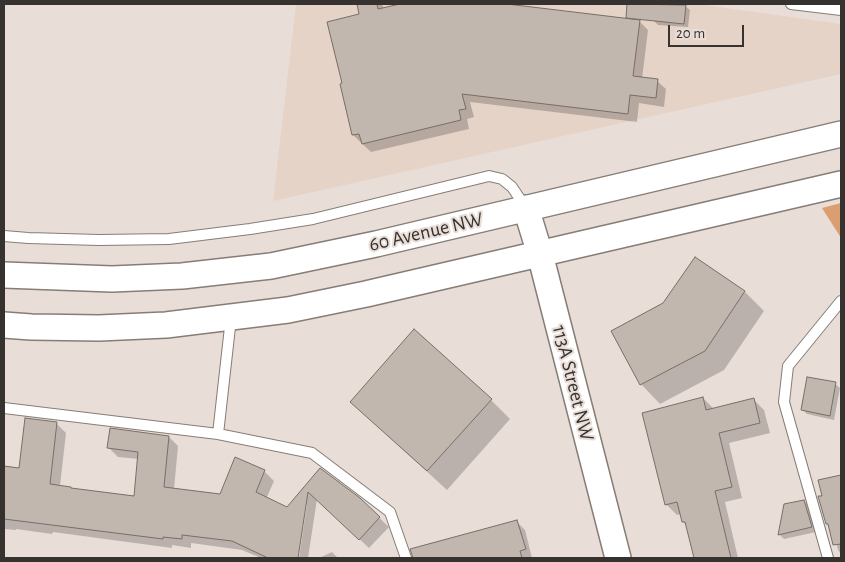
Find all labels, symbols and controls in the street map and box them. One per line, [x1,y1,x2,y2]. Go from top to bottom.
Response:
scale bar [670,15,746,47]
text: 20 m [676,26,705,41]
street label: 60 Avenue NW [367,207,485,257]
street label: 113A Street NW [547,323,599,443]

